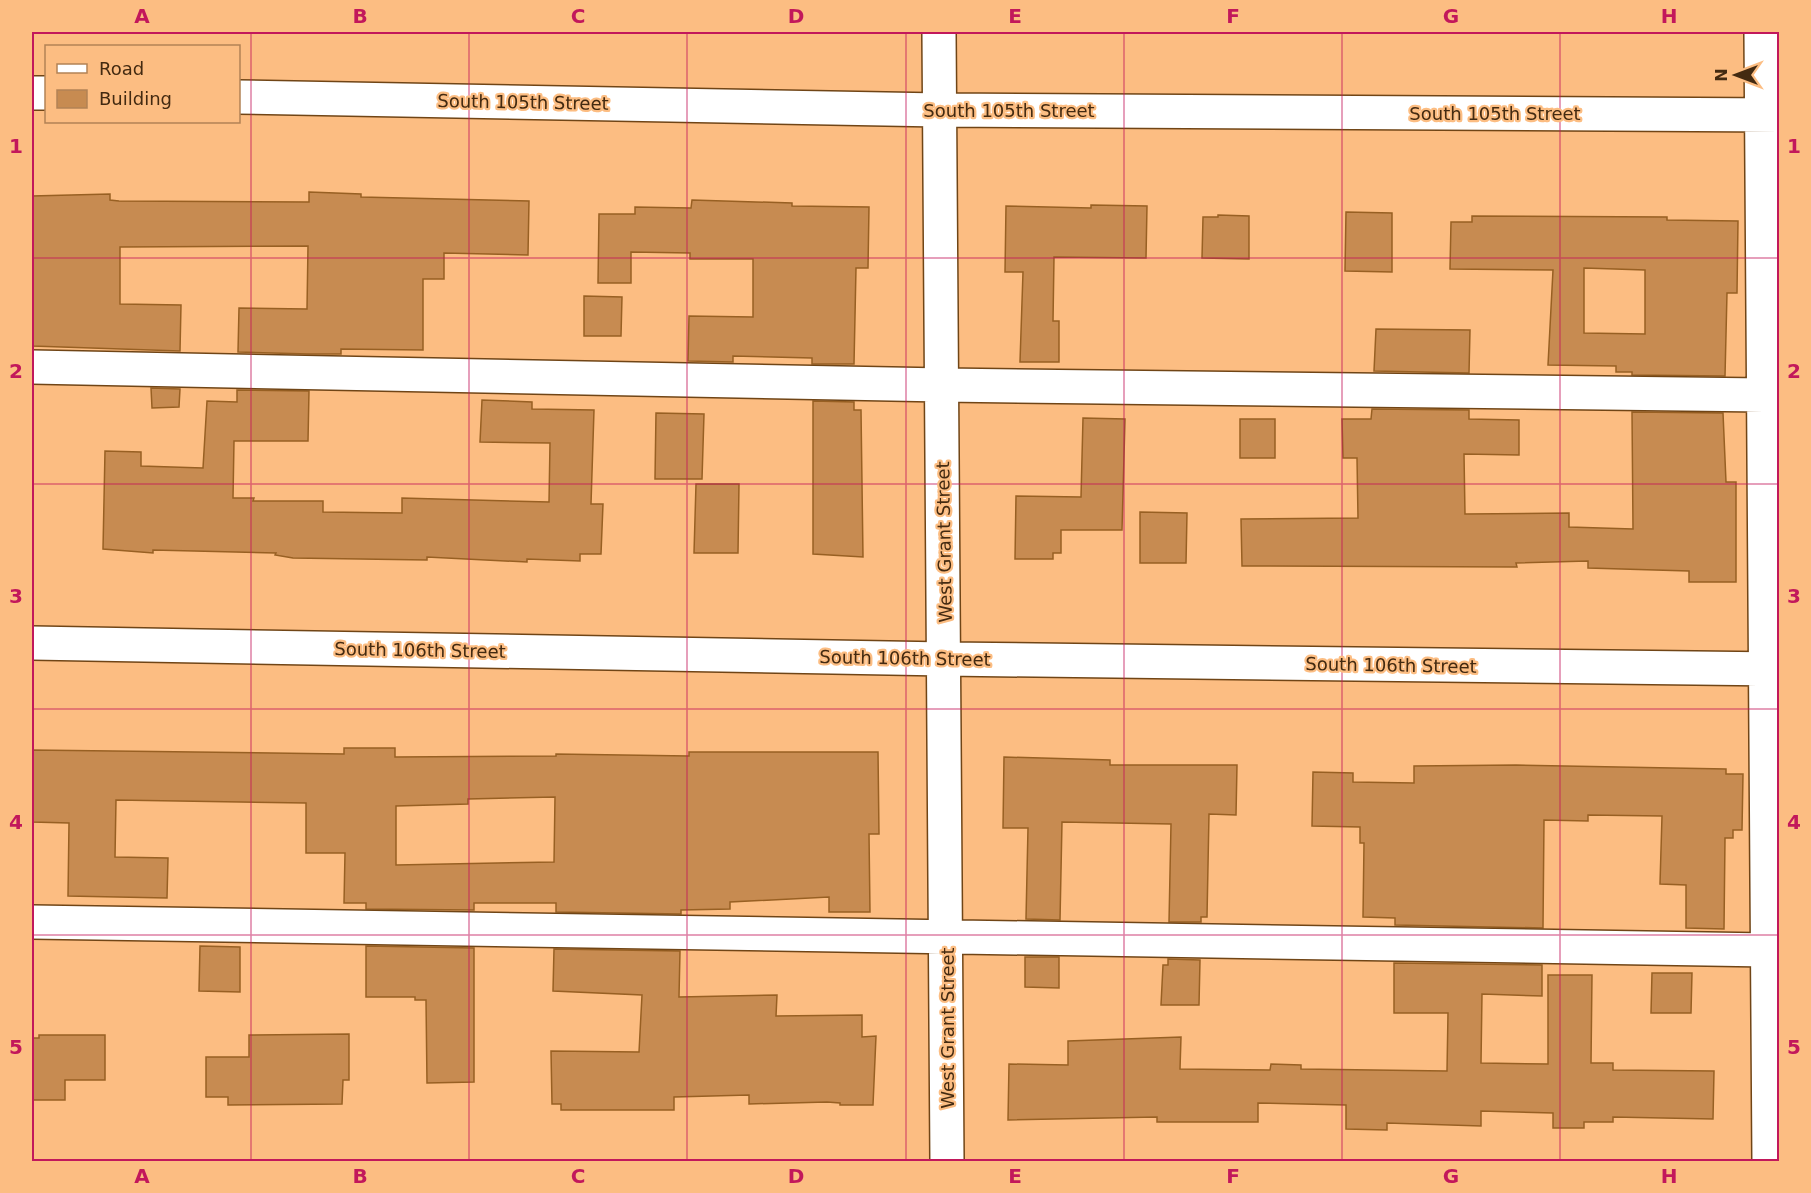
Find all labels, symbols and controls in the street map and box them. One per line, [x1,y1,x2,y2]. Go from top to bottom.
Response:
text: A [134,4,150,28]
text: B [352,4,368,28]
text: C [571,4,585,28]
text: D [788,4,804,28]
text: E [1008,4,1022,28]
text: F [1226,4,1240,28]
text: G [1443,4,1459,28]
text: H [1661,4,1677,28]
legend [45,45,240,123]
north arrow [1706,45,1766,105]
text: Road [99,58,144,79]
text: N [1712,68,1731,82]
text: Building [99,88,172,109]
street label: South 105th Street [437,90,609,114]
street label: South 105th Street [923,100,1095,121]
street label: South 105th Street [1409,103,1581,124]
text: 1 [9,134,23,158]
text: 1 [1787,134,1801,158]
text: 2 [9,359,23,383]
text: 2 [1787,359,1801,383]
street label: West Grant Street [932,461,956,623]
text: 3 [9,584,23,608]
text: 3 [1787,584,1801,608]
street label: South 106th Street [334,638,506,662]
street label: South 106th Street [819,646,991,670]
street label: South 106th Street [1305,653,1477,677]
text: 4 [9,810,23,834]
text: 4 [1787,810,1801,834]
street label: West Grant Street [937,947,958,1109]
text: 5 [9,1035,23,1059]
text: 5 [1787,1035,1801,1059]
text: A [134,1164,150,1188]
text: B [352,1164,368,1188]
text: C [571,1164,585,1188]
text: D [788,1164,804,1188]
text: E [1008,1164,1022,1188]
text: F [1226,1164,1240,1188]
text: G [1443,1164,1459,1188]
text: H [1661,1164,1677,1188]

